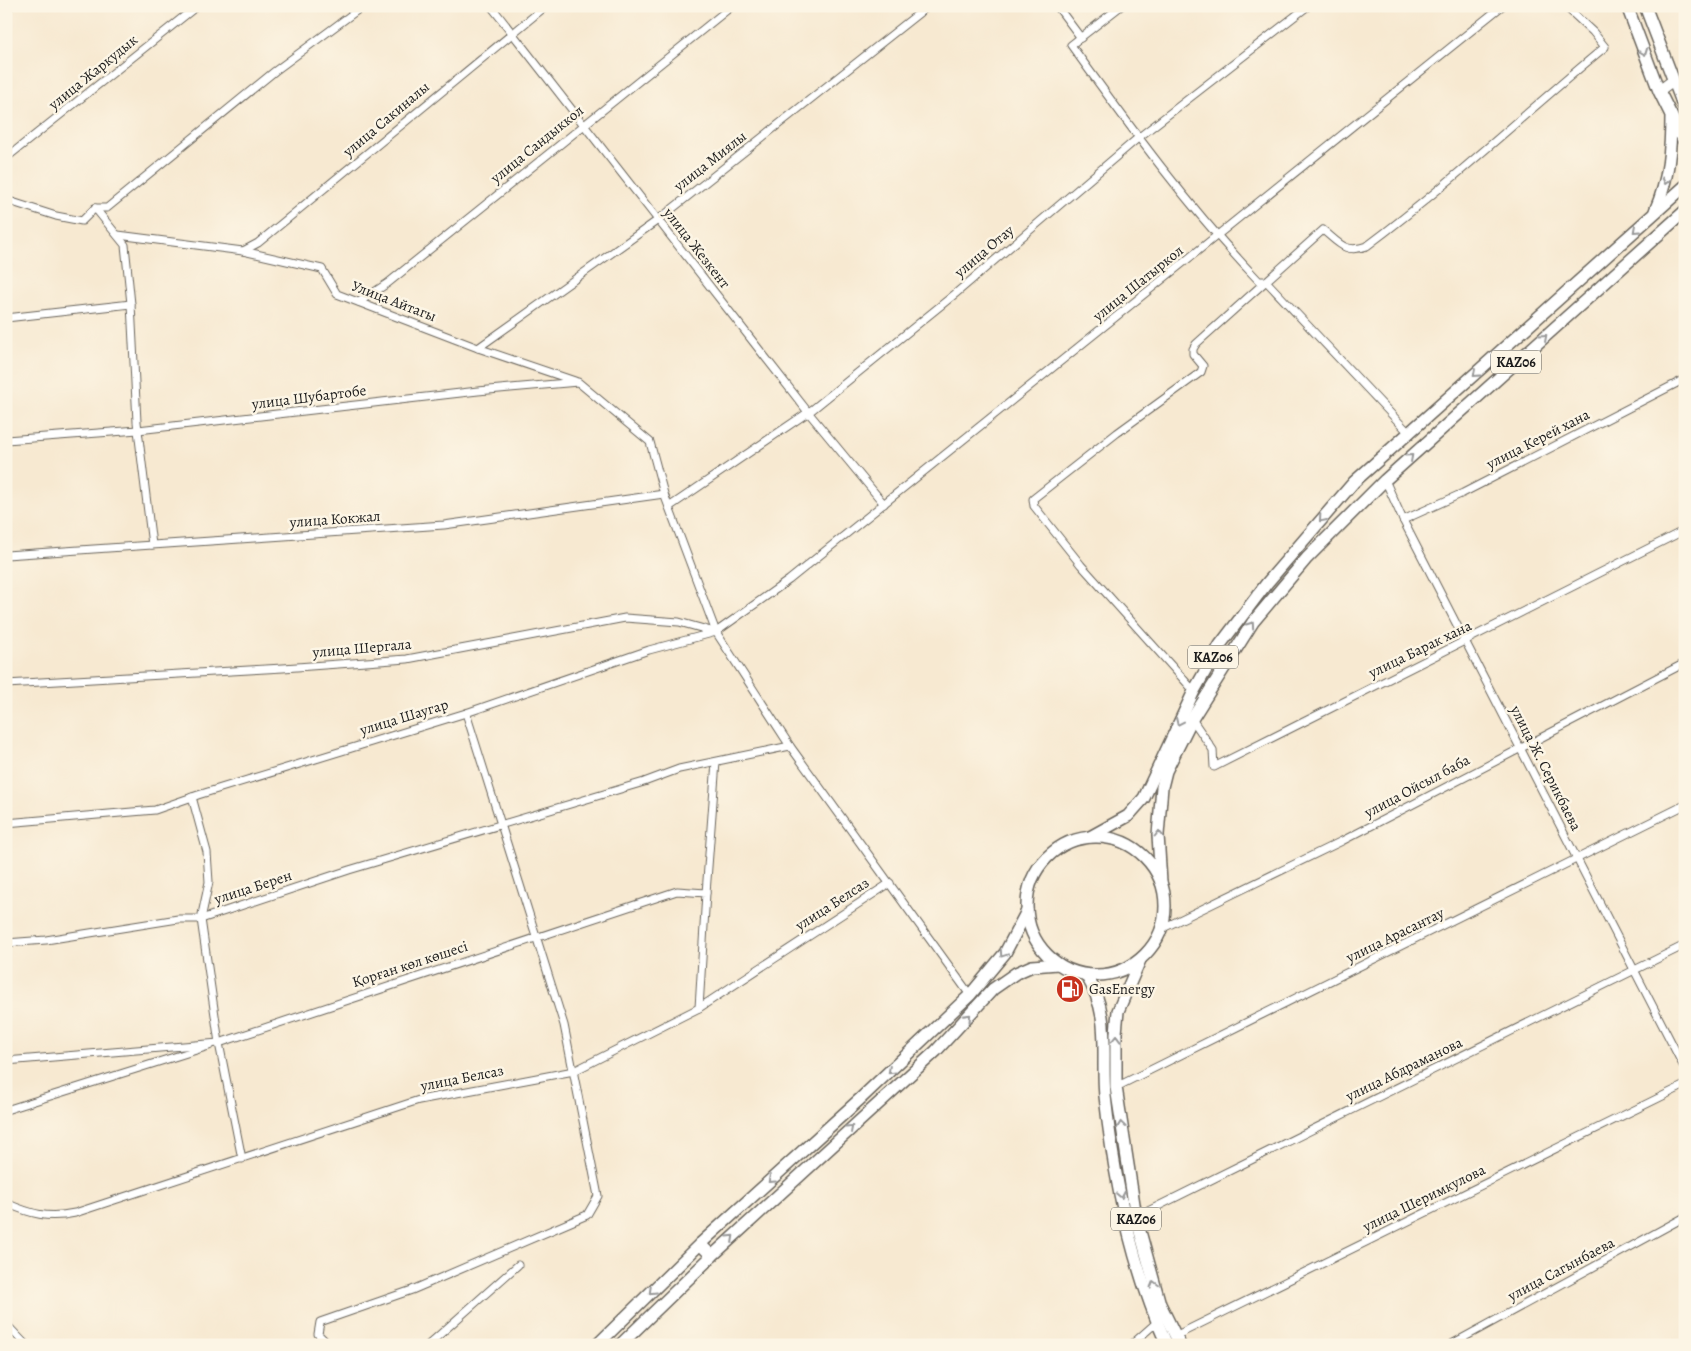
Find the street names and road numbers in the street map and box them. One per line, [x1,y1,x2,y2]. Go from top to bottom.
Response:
street label: улица Жаркудык [43,30,142,115]
street label: улица Сакиналы [338,77,434,162]
street label: улица Сандыккол [486,100,588,188]
street label: улица Миялы [669,126,751,196]
street label: улица Жезкент [658,203,735,293]
street label: улица Отау [949,220,1018,282]
street label: улица Шатыркол [1088,240,1187,326]
street label: Улица Айтагы [349,276,439,326]
road number: KАZ06 [1491,351,1541,374]
street label: улица Шубартобе [250,380,368,414]
street label: улица Керей хана [1482,404,1593,474]
street label: улица Кокжал [288,506,381,532]
street label: улица Барак хана [1364,615,1475,683]
street label: улица Шергала [311,634,412,662]
road number: KАZ06 [1188,646,1238,669]
street label: улица Шаугар [356,694,451,740]
street label: улица Ж. Серикбаева [1505,701,1586,834]
street label: улица Ойсыл баба [1360,750,1473,823]
street label: улица Берен [211,865,295,909]
street label: улица Белсаз [790,873,873,936]
street label: улица Арасантау [1342,903,1447,968]
street label: Қорған көл көшесі [350,936,470,992]
street label: улица Абдраманова [1342,1032,1466,1106]
street label: улица Белсаз [418,1060,505,1096]
street label: улица Шеримкулова [1358,1160,1489,1237]
road number: KАZ06 [1111,1208,1161,1230]
street label: улица Сагынбаева [1503,1232,1618,1306]

